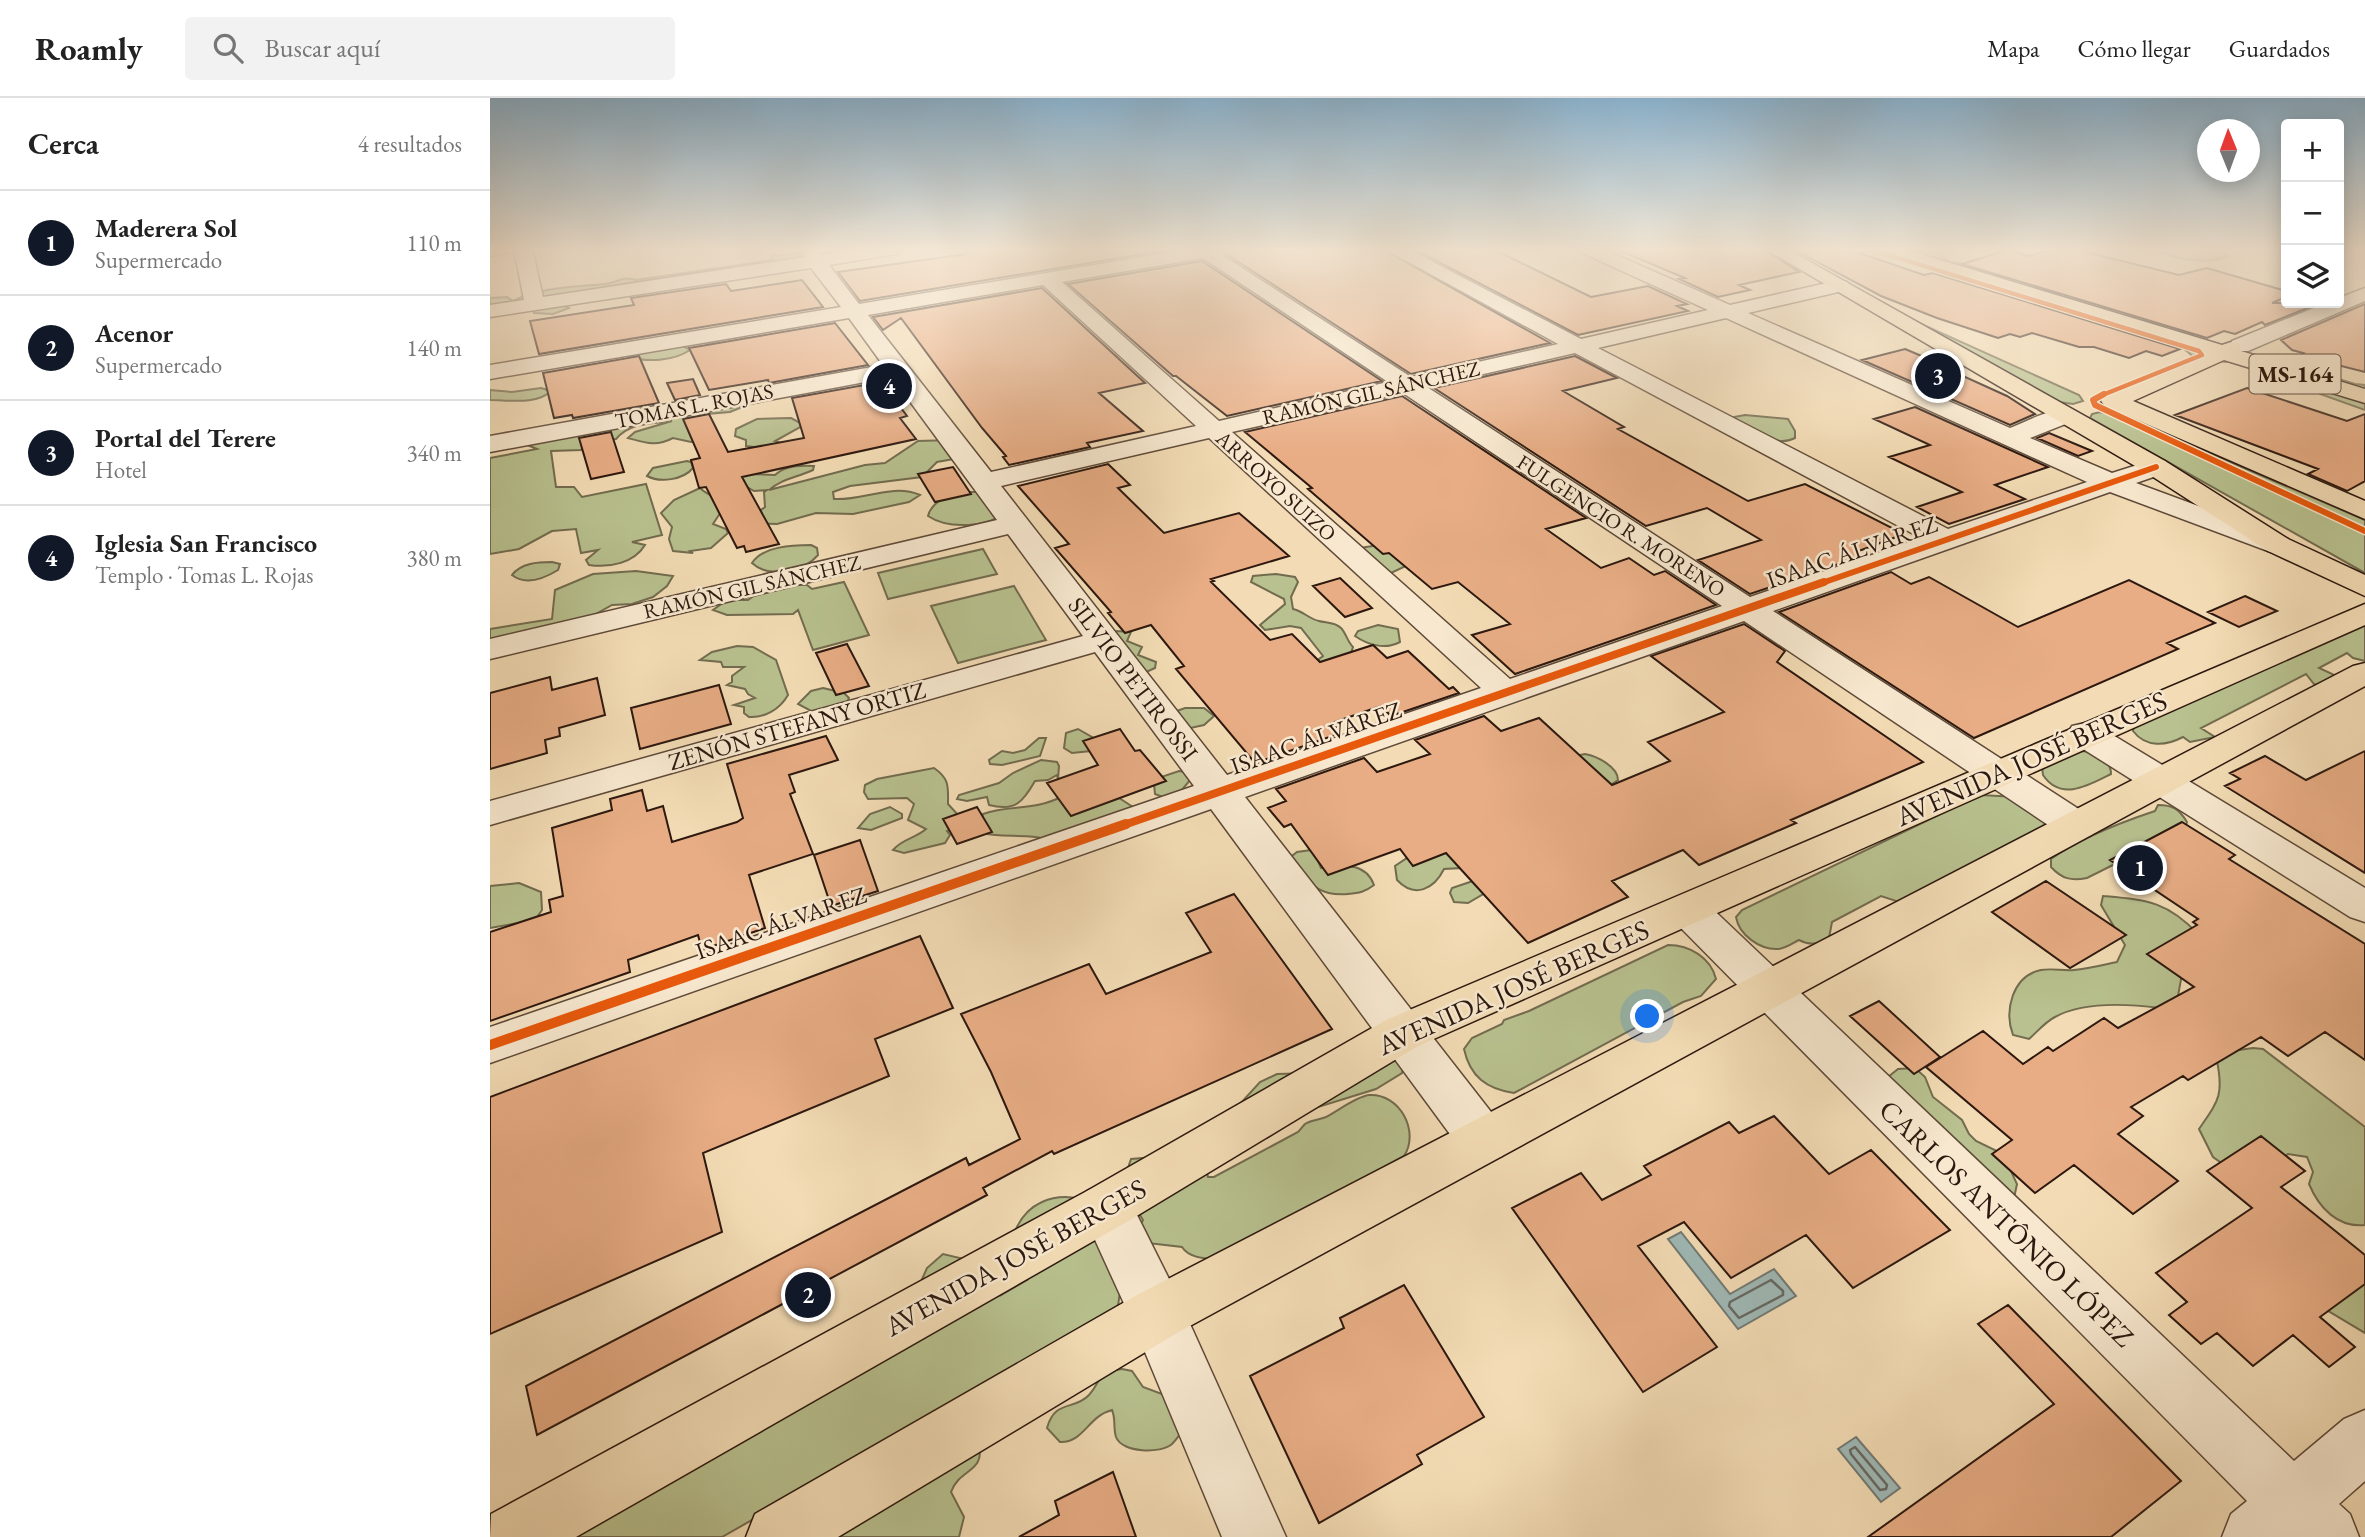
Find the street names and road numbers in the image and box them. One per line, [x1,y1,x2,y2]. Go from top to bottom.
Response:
street label: RAMÓN GIL SÁNCHEZ [1260,354,1483,431]
road number: MS-164 [2249,354,2340,394]
street label: TOMAS L. ROJAS [612,377,775,434]
street label: ARROYO SUIZO [1210,424,1342,547]
street label: FULGENCIO R. MORENO [1512,448,1731,603]
street label: ISAAC ÁLVAREZ [1762,508,1942,595]
street label: RAMÓN GIL SÁNCHEZ [641,548,864,625]
street label: SILVIO PETIROSSI [1062,590,1205,767]
street label: ZENÓN STEFANY ORTIZ [665,674,930,777]
street label: AVENIDA JOSÉ BERGES [1889,682,2172,835]
street label: ISAAC ÁLVAREZ [1226,694,1406,781]
street label: ISAAC ÁLVAREZ [691,879,871,966]
street label: AVENIDA JOSÉ BERGES [1371,911,1654,1064]
street label: CARLOS ANTÔNIO LÓPEZ [1872,1092,2142,1355]
street label: AVENIDA JOSÉ BERGES [877,1170,1152,1344]

